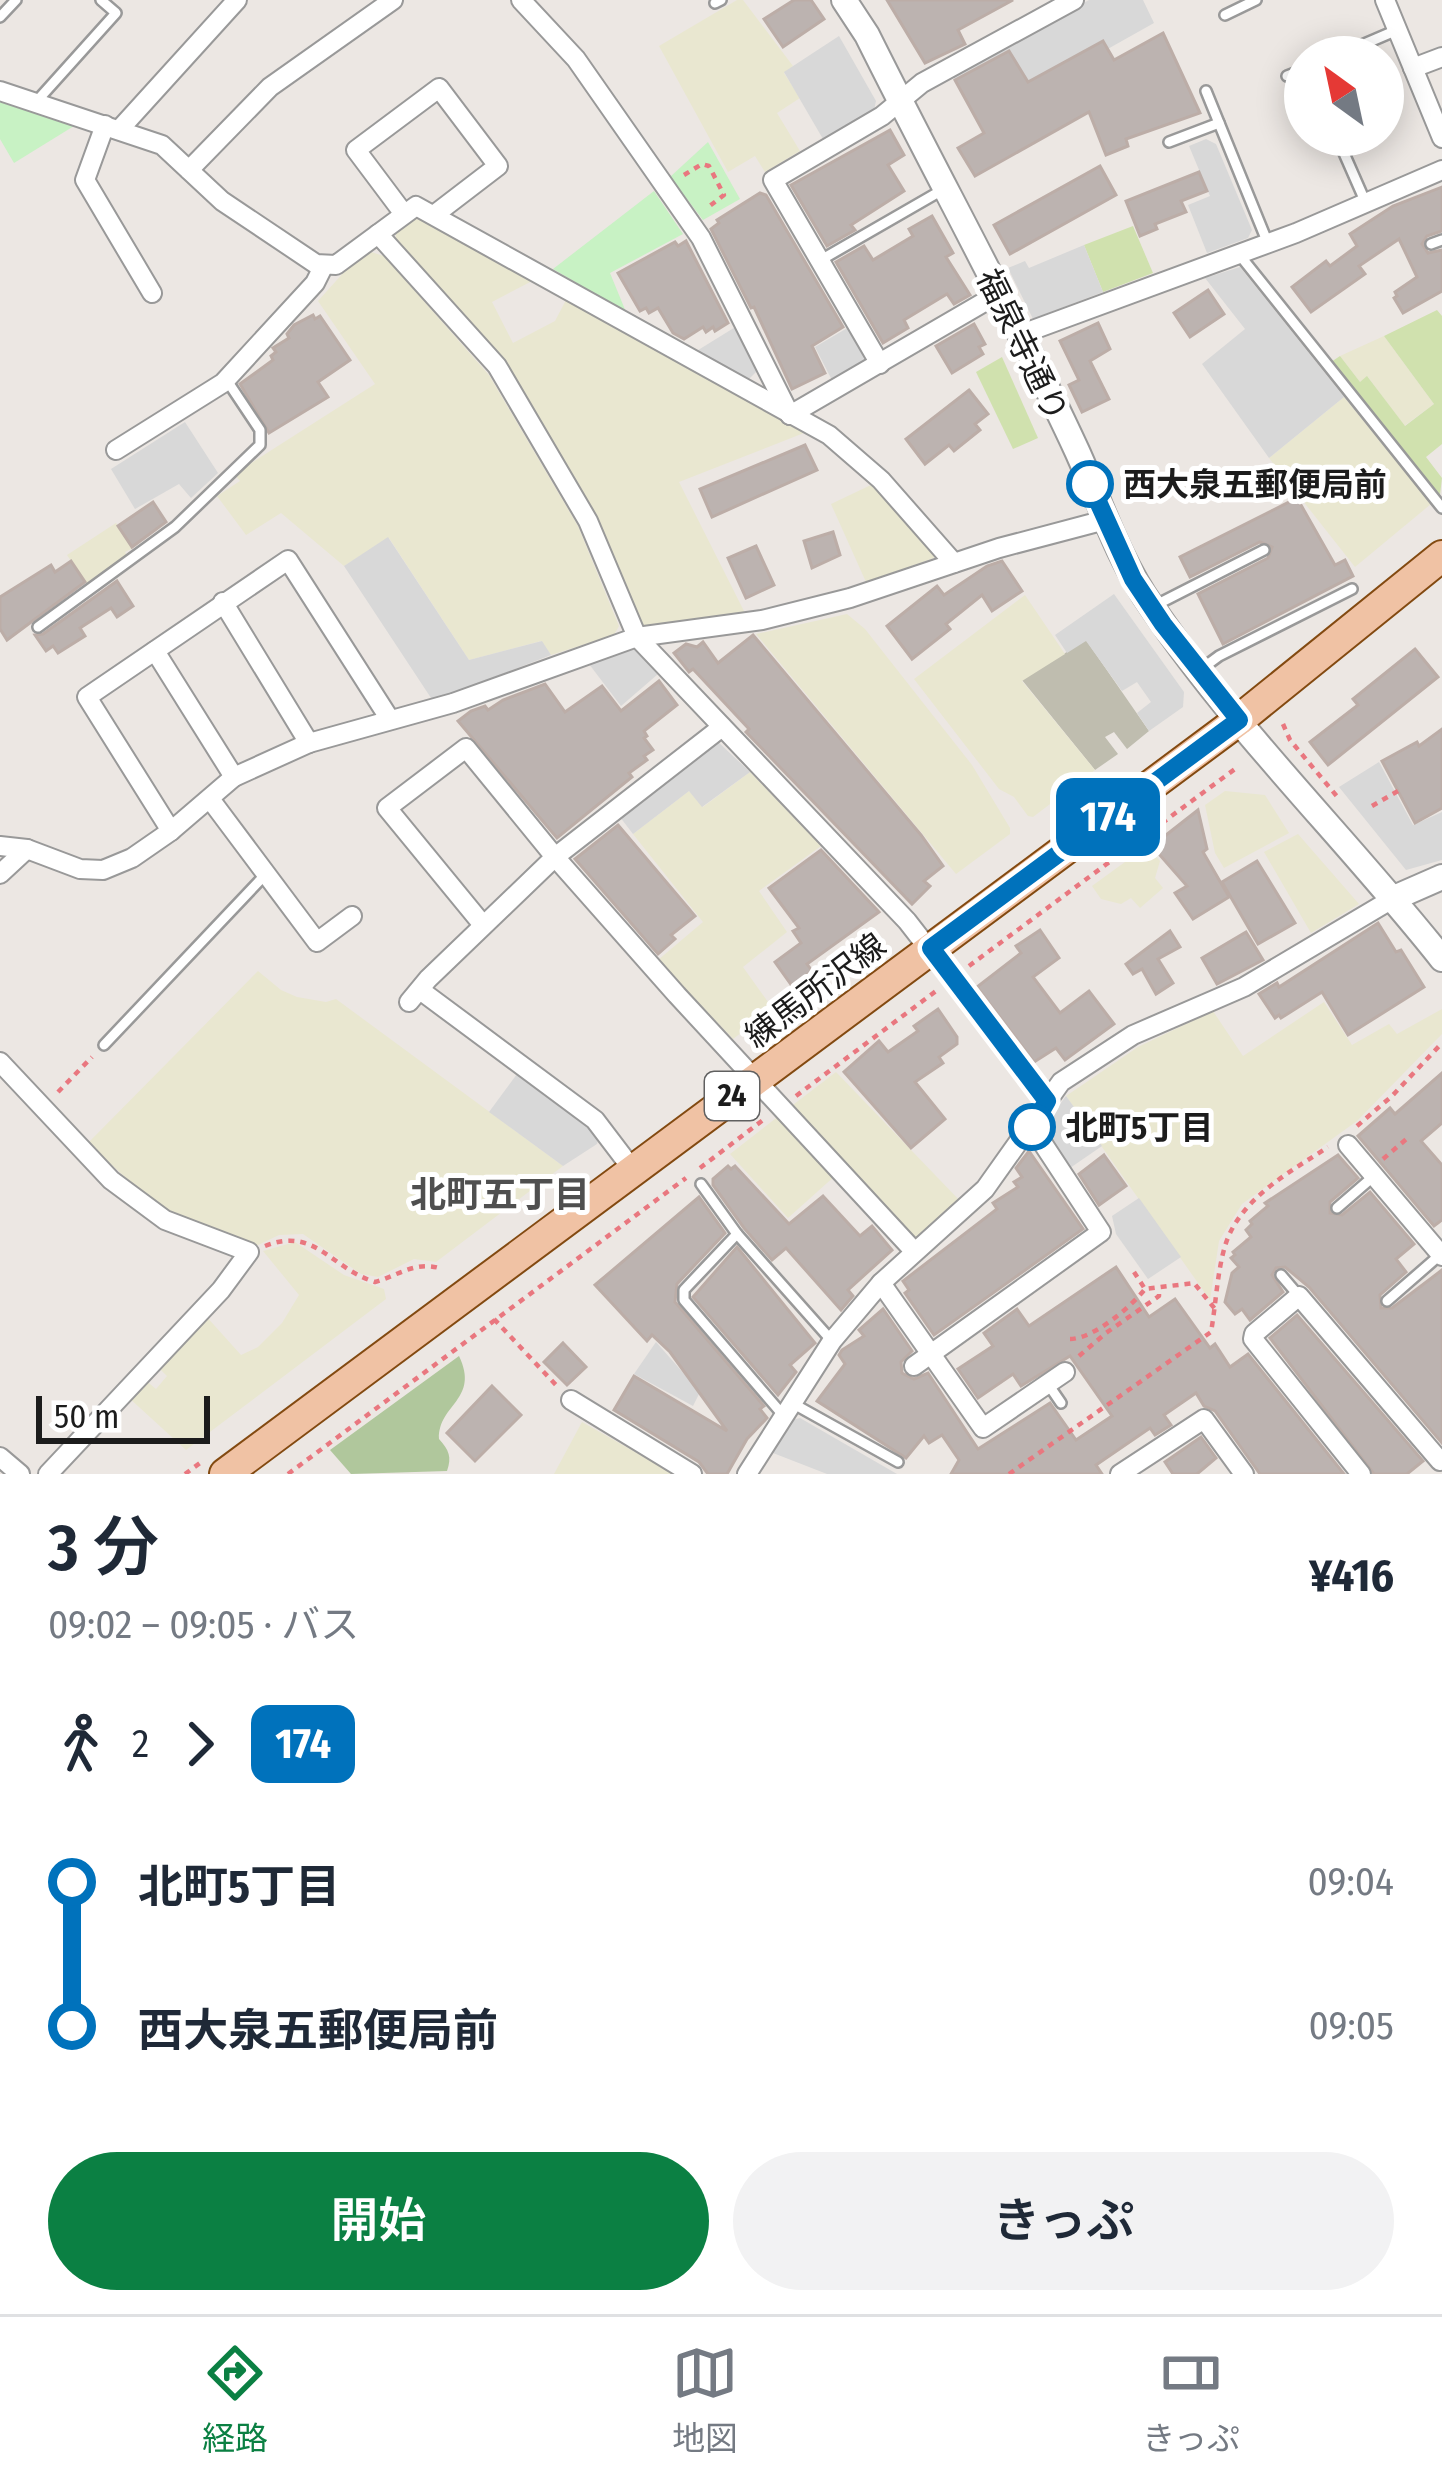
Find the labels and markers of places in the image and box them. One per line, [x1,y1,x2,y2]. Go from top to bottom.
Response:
marker: 西大泉五郵便局前 [1068,462,1112,506]
place label: 西大泉五郵便局前 [1123,465,1387,505]
marker: 北町5丁目 [1010,1105,1054,1149]
place label: 北町5丁目 [1065,1108,1213,1148]

